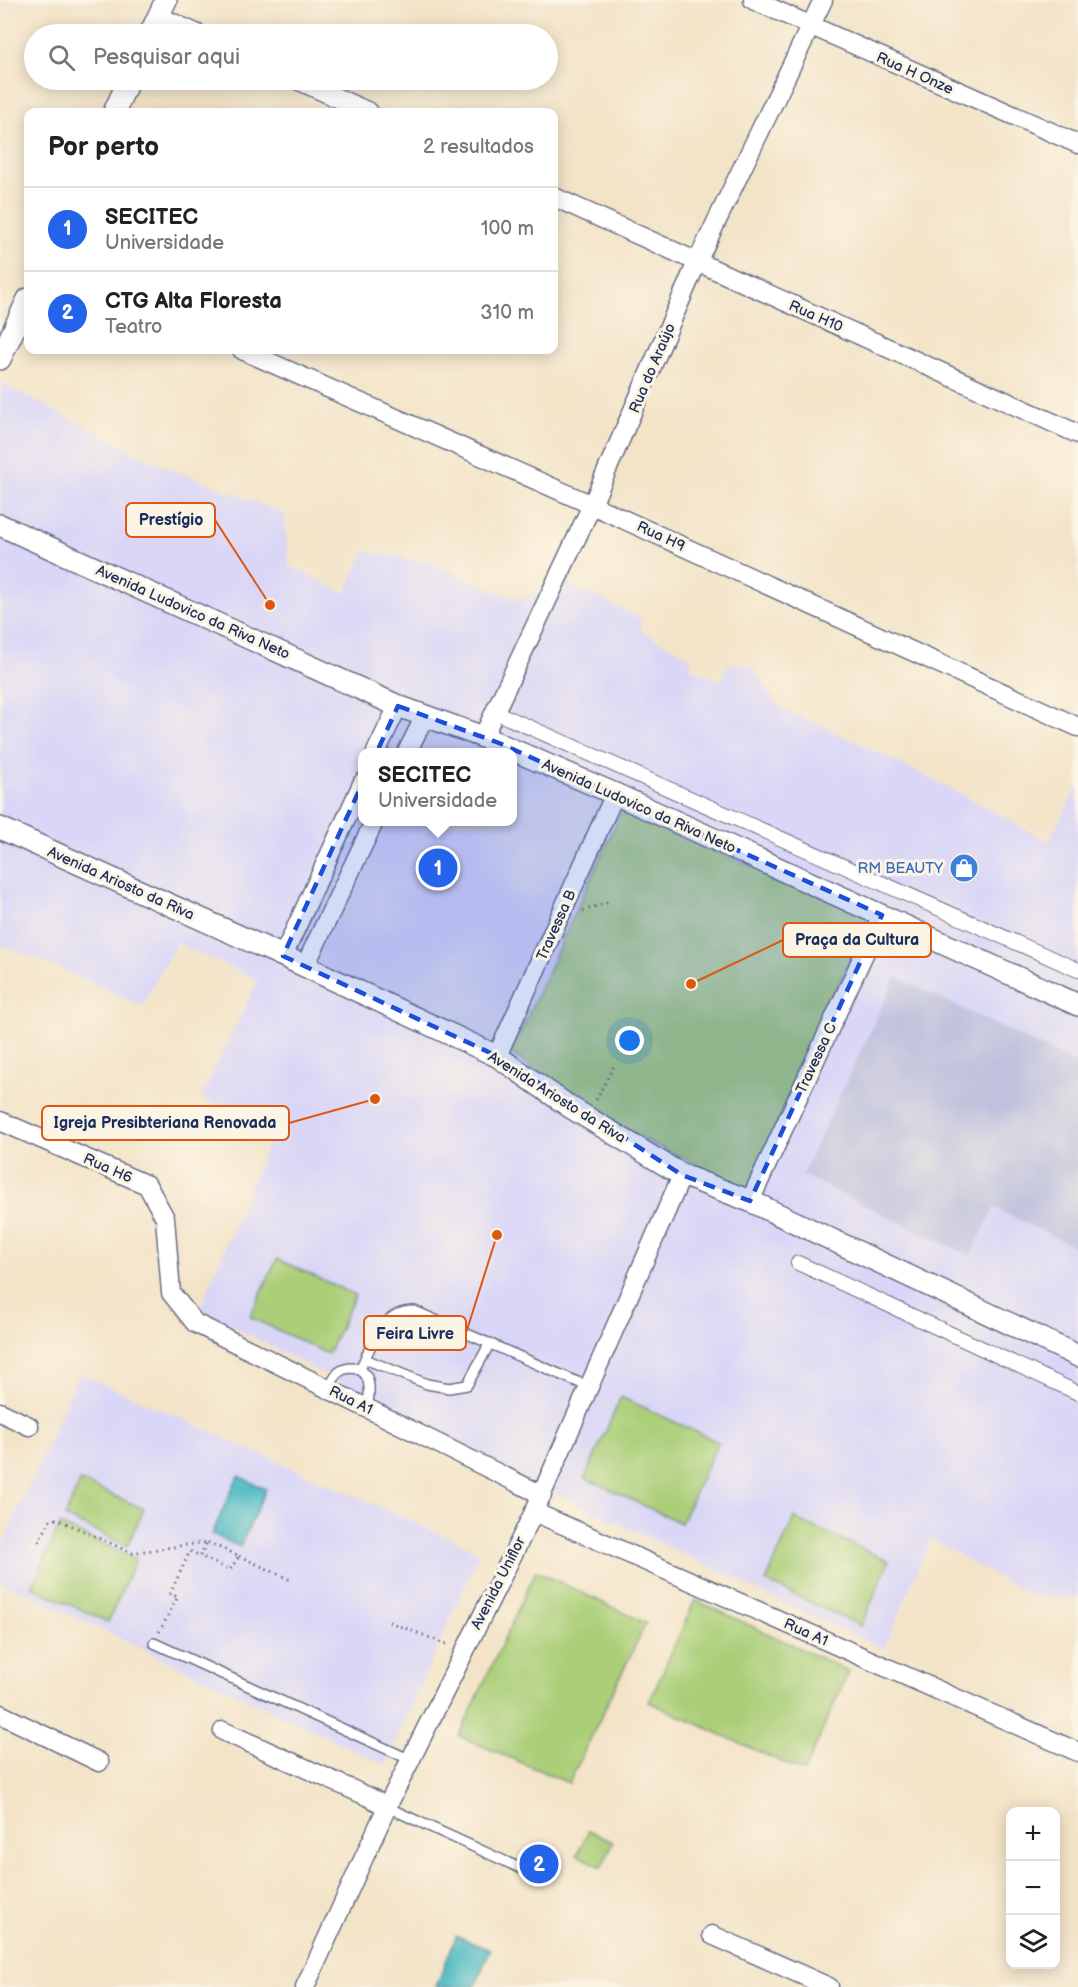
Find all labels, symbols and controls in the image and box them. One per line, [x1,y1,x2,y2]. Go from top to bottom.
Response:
search box [24,24,558,90]
icon: search [45,41,78,74]
text: Pesquisar aqui [93,44,240,71]
street label: Rua H Onze [873,48,956,99]
text: Por perto [48,132,159,163]
text: 2 resultados [423,135,534,159]
text: SECITEC [105,204,198,231]
text: 1 [63,217,72,241]
text: 100 m [481,217,534,241]
text: Universidade [105,231,224,255]
text: CTG Alta Floresta [105,288,282,315]
street label: Rua H10 [786,296,846,337]
text: 2 [62,301,73,325]
text: 310 m [480,301,534,325]
text: Teatro [105,315,162,339]
street label: Rua do Araújo [625,320,680,416]
callout: Prestígio [126,503,215,537]
text: Prestígio [139,511,203,530]
street label: Rua H9 [634,517,688,556]
street label: Avenida Ludovico da Riva Neto [93,561,293,664]
popup [358,748,517,826]
street label: Avenida Ludovico da Riva Neto [539,755,739,858]
text: SECITEC [378,762,471,789]
text: Universidade [378,789,497,813]
street label: Avenida Ariosto da Riva [44,842,197,924]
pin: 1 [418,846,458,890]
shop icon: RM BEAUTY [948,852,980,884]
place label: RM BEAUTY [858,859,943,878]
street label: Travessa B [532,887,580,964]
callout: Praça da Cultura [783,923,931,957]
text: Praça da Cultura [795,931,919,950]
street label: Travessa C [792,1020,841,1097]
your location [615,1026,644,1055]
street label: Avenida Ariosto da Riva [484,1047,629,1148]
callout: Igreja Presibteriana Renovada [42,1106,289,1140]
text: Igreja Presibteriana Renovada [53,1114,277,1133]
street label: Rua H6 [80,1149,135,1188]
callout: Feira Livre [364,1316,466,1350]
text: Feira Livre [376,1325,454,1344]
street label: Rua A1 [326,1382,376,1419]
street label: Avenida Uniflor [467,1533,530,1633]
street label: Rua A1 [781,1614,831,1651]
map controls [1006,1807,1060,1969]
button: + [1006,1807,1060,1861]
pin: 2 [520,1842,558,1886]
button: − [1006,1861,1060,1915]
button: layers [1006,1915,1060,1969]

